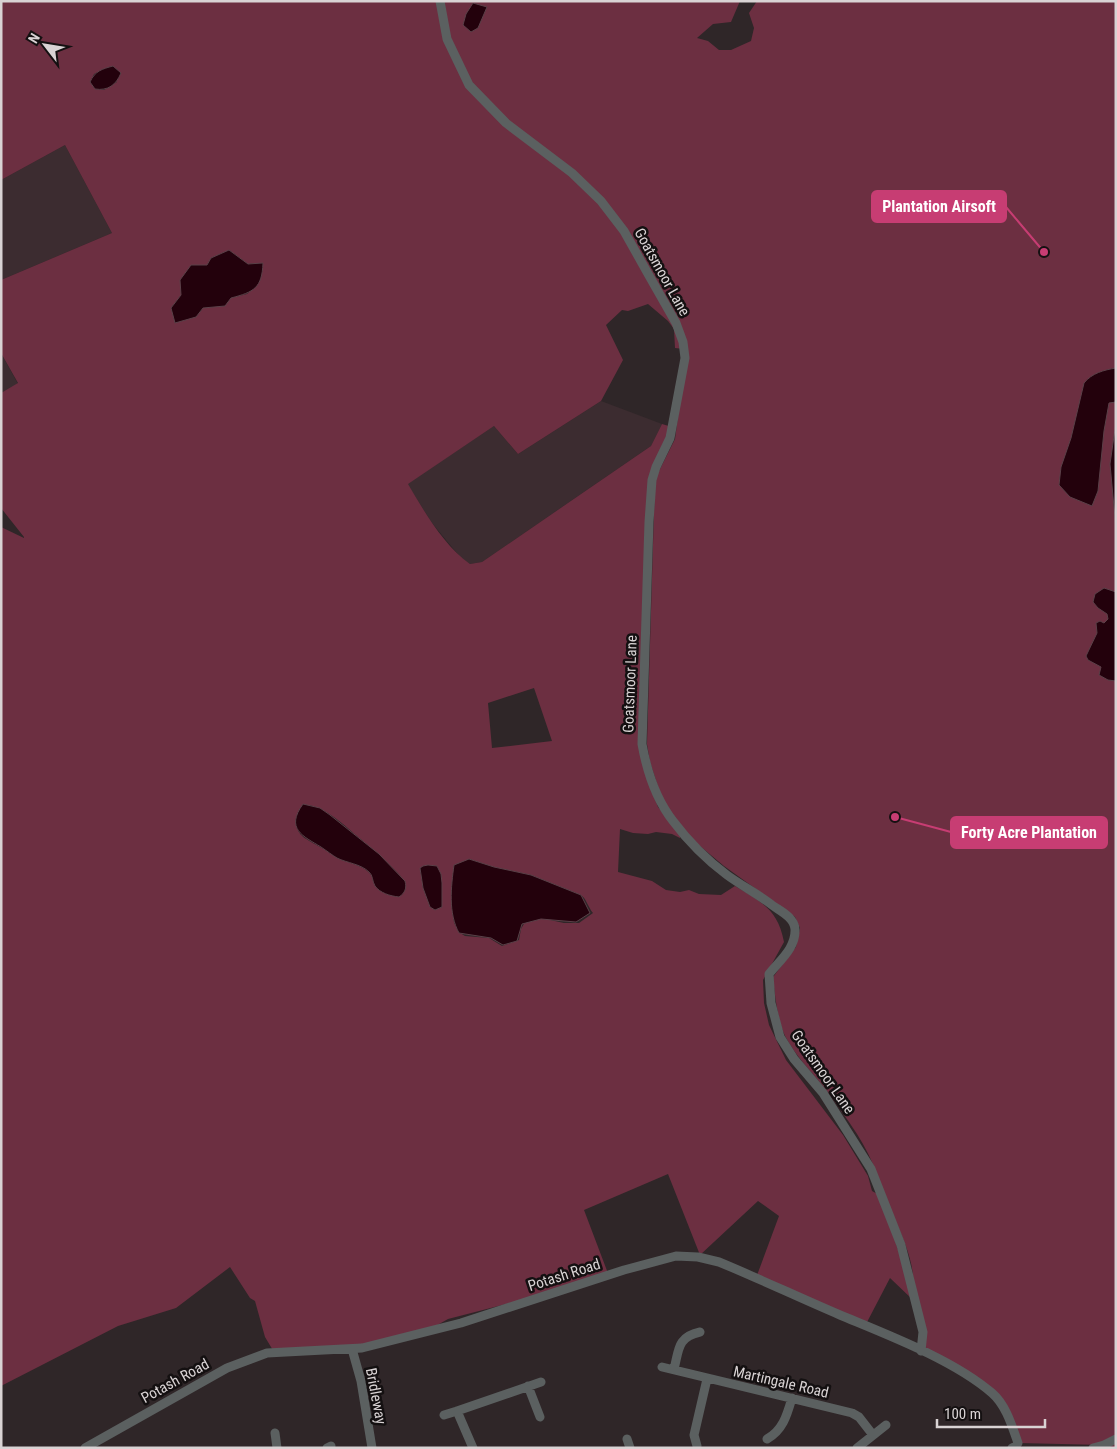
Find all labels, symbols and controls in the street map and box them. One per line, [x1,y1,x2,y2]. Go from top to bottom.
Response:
north arrow [20,20,70,70]
text: N [25,31,43,46]
callout: Plantation Airsoft [872,191,1006,222]
text: Plantation Airsoft [882,197,996,216]
street label: Goatsmoor Lane [630,225,694,319]
street label: Goatsmoor Lane [619,635,641,733]
callout: Forty Acre Plantation [951,817,1107,848]
text: Forty Acre Plantation [961,823,1097,842]
street label: Goatsmoor Lane [788,1027,858,1117]
street label: Potash Road [526,1255,602,1295]
street label: Potash Road [138,1355,212,1407]
street label: Martingale Road [732,1362,830,1402]
street label: Bridleway [362,1366,390,1426]
scale bar [937,1396,1044,1428]
text: 100 m [944,1405,981,1423]

